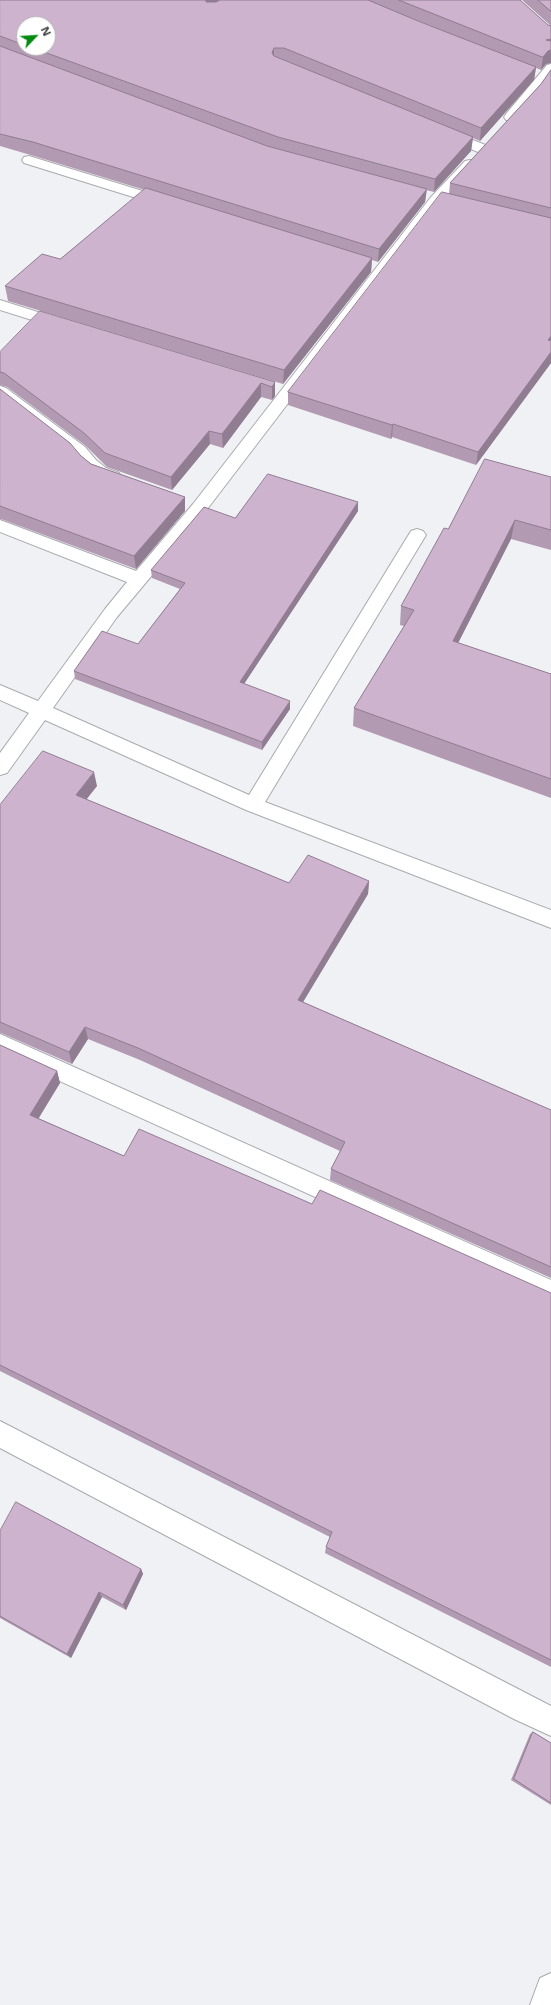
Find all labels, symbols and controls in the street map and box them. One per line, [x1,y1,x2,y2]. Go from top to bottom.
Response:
north arrow [16,16,56,56]
text: N [38,24,55,38]

